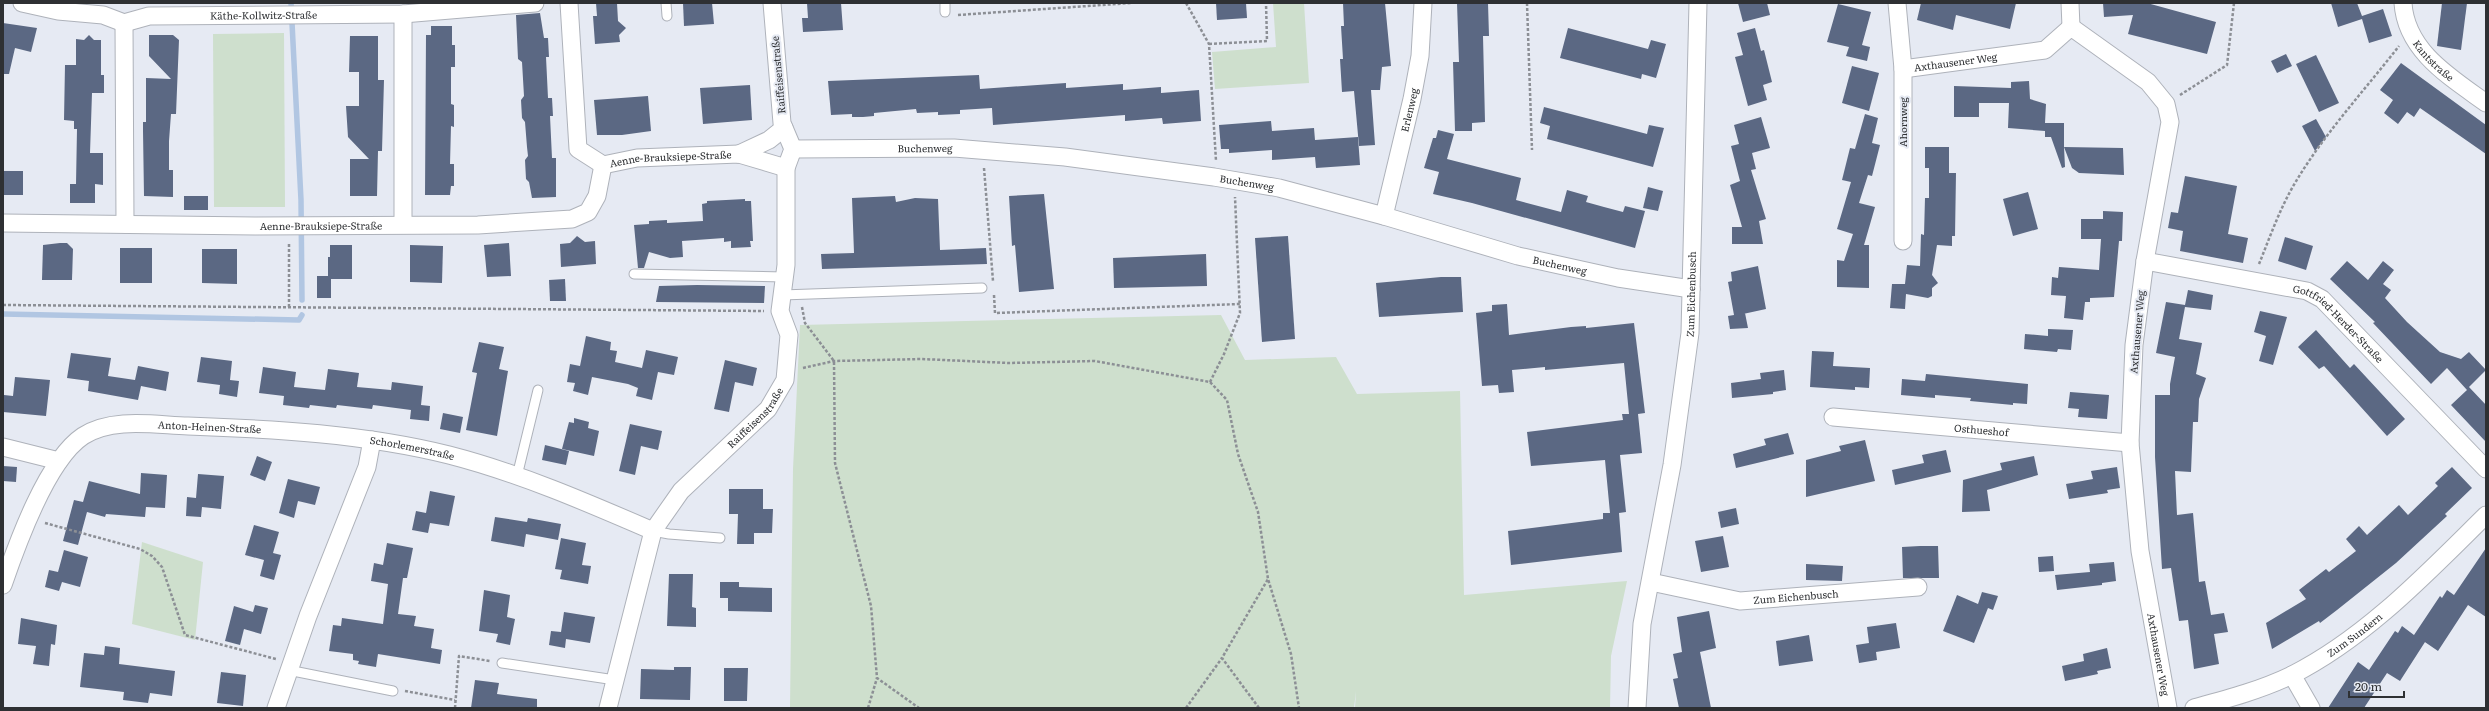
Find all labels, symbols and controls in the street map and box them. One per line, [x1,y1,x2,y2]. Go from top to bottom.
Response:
street label: Käthe-Kollwitz-Straße [210,7,317,23]
street label: Raiffeisenstraße [767,36,788,114]
street label: Kantstraße [2410,36,2457,84]
street label: Axthausener Weg [1913,48,1998,74]
street label: Erlenweg [1396,86,1421,133]
street label: Ahornweg [1895,97,1910,147]
street label: Buchenweg [897,140,953,155]
street label: Aenne-Brauksiepe-Straße [608,146,732,170]
street label: Buchenweg [1219,170,1276,194]
street label: Aenne-Brauksiepe-Straße [260,217,382,233]
street label: Buchenweg [1531,251,1589,278]
street label: Zum Eichenbusch [1682,251,1699,338]
street label: Gottfried-Herder-Straße [2292,281,2387,366]
street label: Axthausener Weg [2125,289,2148,374]
street label: Raiffeisenstraße [723,384,786,451]
street label: Anton-Heinen-Straße [157,416,262,436]
street label: Osthueshof [1954,420,2010,439]
street label: Schorlemerstraße [369,432,456,463]
street label: Zum Eichenbusch [1753,585,1839,607]
street label: Zum Sundern [2324,608,2385,660]
street label: Axthausener Weg [2144,612,2174,697]
scale bar [2349,673,2404,699]
text: 20 m [2355,677,2382,695]

